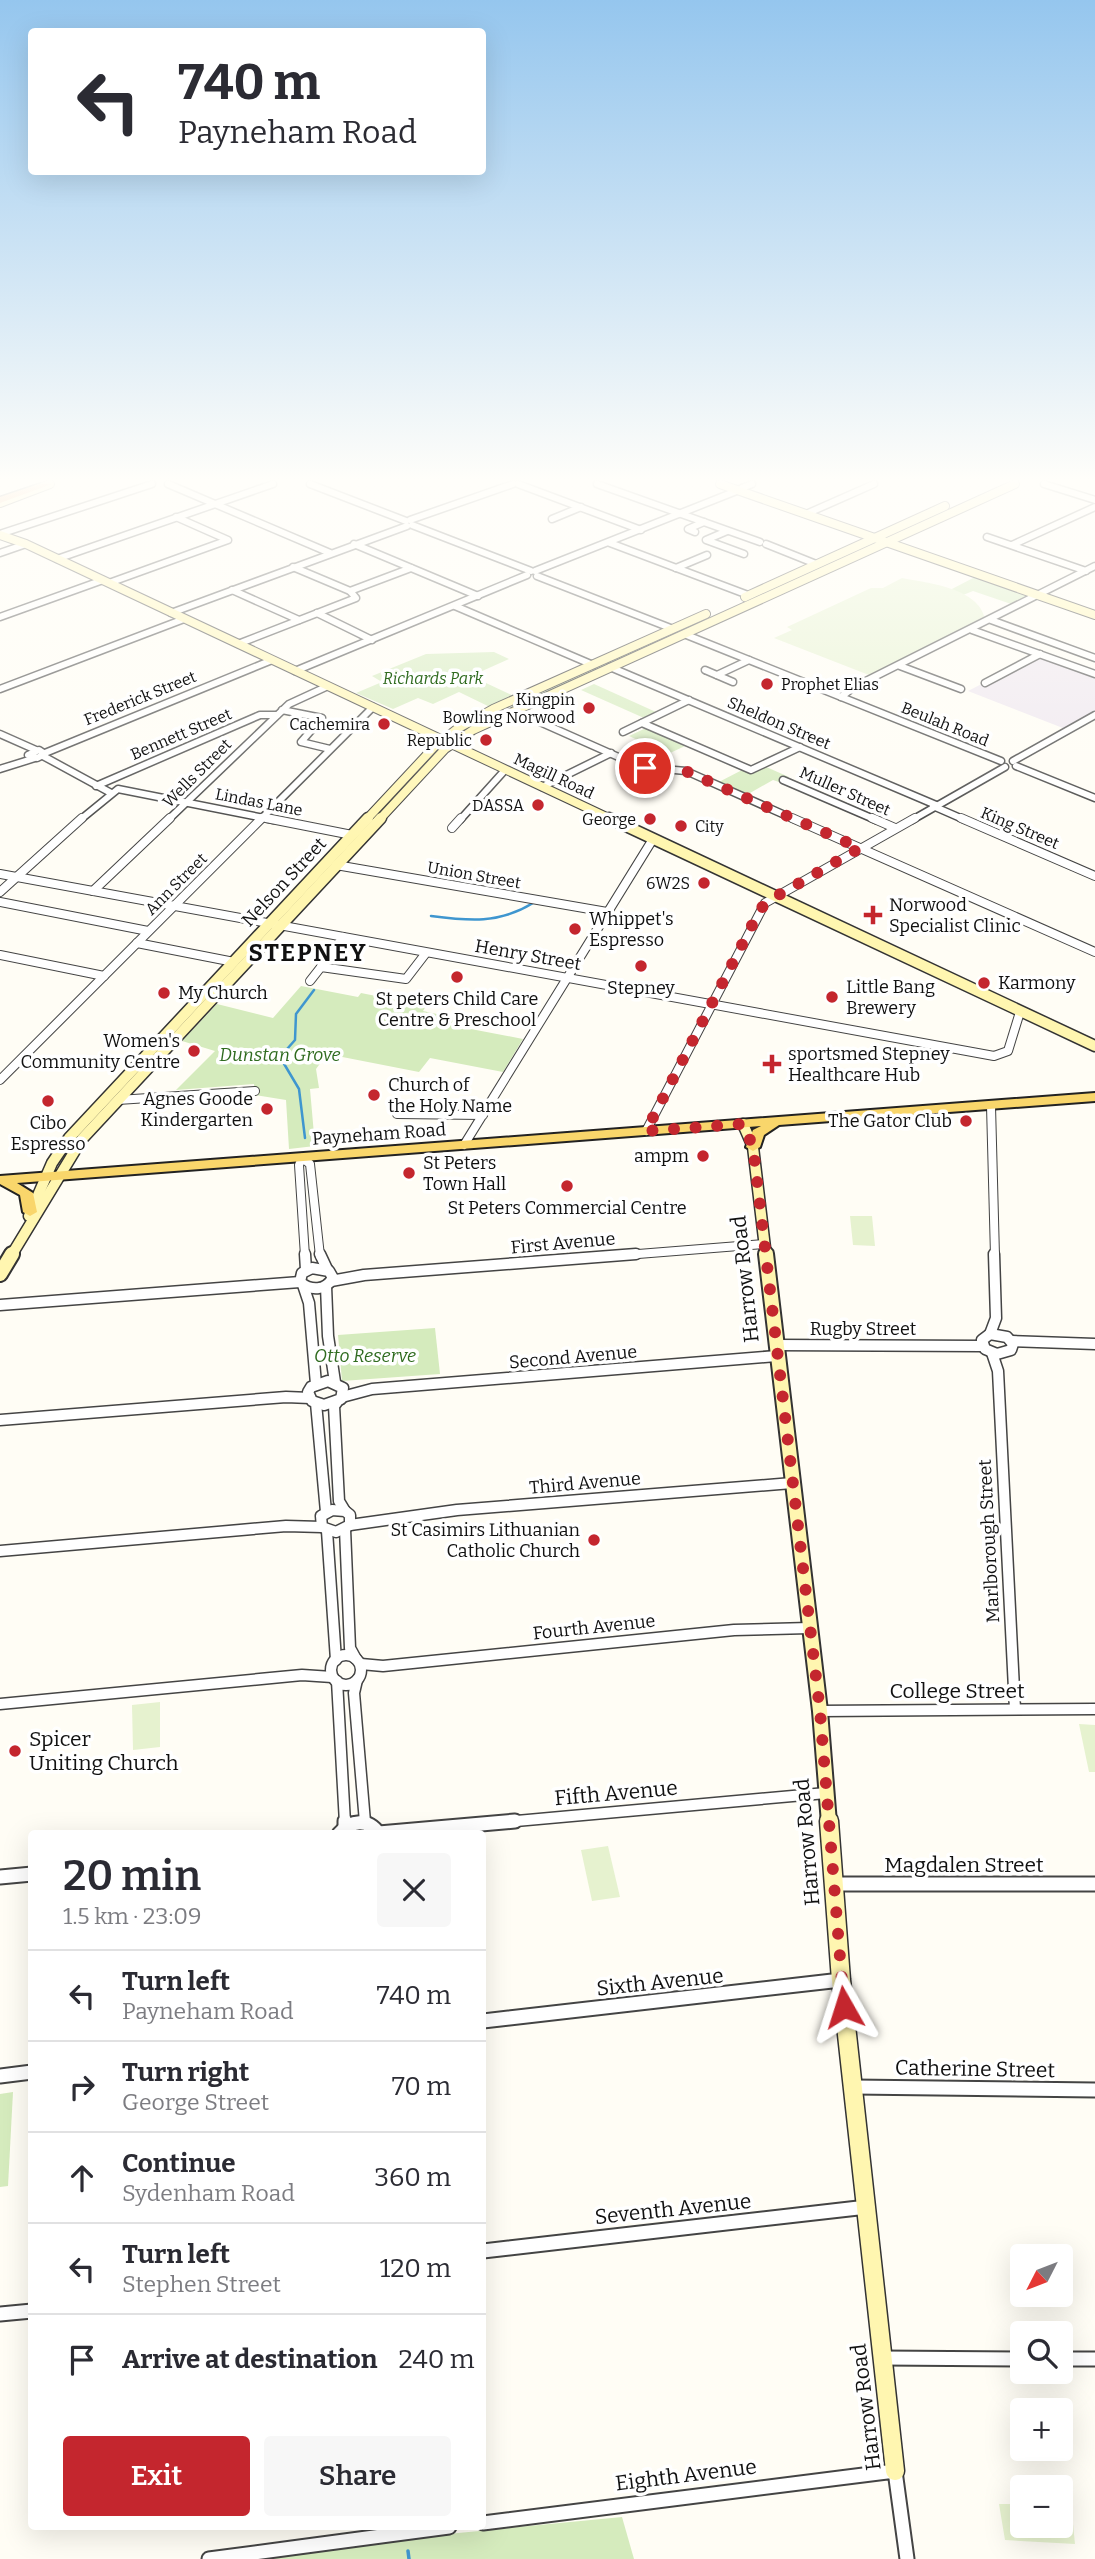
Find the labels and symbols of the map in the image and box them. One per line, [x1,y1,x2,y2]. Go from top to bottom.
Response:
street label: Frederick Street [81,667,199,729]
park label: Richards Park [383,669,484,688]
place label: Prophet Elias [781,675,879,694]
marker: Prophet Elias [759,676,775,692]
place label: Kingpin Bowling Norwood [443,690,576,727]
street label: Sheldon Street [725,693,834,753]
street label: Beulah Road [898,698,992,750]
marker: Kingpin Bowling Norwood [581,700,597,716]
street label: Bennett Street [128,704,235,764]
place label: Cachemira [289,715,370,734]
marker: Cachemira [376,716,392,732]
place label: Republic [407,731,472,750]
marker: Republic [478,732,494,748]
street label: Wells Street [159,735,235,811]
pin [615,738,675,798]
street label: Magill Road [511,749,598,803]
street label: Muller Street [797,762,894,820]
street label: Lindas Lane [214,784,304,820]
place label: DASSA [472,796,525,815]
marker: DASSA [530,797,546,813]
street label: King Street [978,803,1062,853]
place label: George [582,810,636,829]
marker: George [642,811,658,827]
place label: City [695,817,724,836]
marker: City [673,818,689,834]
street label: Nelson Street [237,833,331,931]
street label: Ann Street [141,849,211,919]
street label: Union Street [426,857,522,893]
place label: 6W2S [646,874,690,893]
marker: 6W2S [696,875,712,891]
place label: Norwood Specialist Clinic [889,894,1021,937]
marker: Norwood Specialist Clinic [863,905,883,925]
place label: Whippet's Espresso [589,908,674,951]
marker: Whippet's Espresso [567,921,583,937]
street label: Henry Street [473,935,583,975]
district label: STEPNEY [248,939,368,967]
marker: Stepney [633,958,649,974]
marker: St peters Child Care Centre & Preschool [449,969,465,985]
place label: Karmony [998,972,1076,994]
marker: Karmony [976,975,992,991]
place label: Little Bang Brewery [846,976,935,1019]
place label: Stepney [607,977,675,999]
place label: My Church [178,982,268,1004]
marker: My Church [156,985,172,1001]
place label: St peters Child Care Centre & Preschool [376,988,538,1031]
marker: Little Bang Brewery [824,989,840,1005]
place label: Women's Community Centre [21,1030,180,1073]
marker: Women's Community Centre [186,1043,202,1059]
place label: sportsmed Stepney Healthcare Hub [788,1043,950,1086]
park label: Dunstan Grove [219,1044,341,1066]
marker: sportsmed Stepney Healthcare Hub [762,1054,782,1074]
place label: Church of the Holy Name [388,1074,512,1117]
marker: Church of the Holy Name [366,1087,382,1103]
place label: Agnes Goode Kindergarten [140,1088,254,1131]
marker: Cibo Espresso [40,1093,56,1109]
marker: Agnes Goode Kindergarten [259,1101,275,1117]
place label: The Gator Club [828,1110,952,1132]
place label: Cibo Espresso [10,1112,86,1155]
marker: The Gator Club [958,1113,974,1129]
street label: Payneham Road [311,1118,447,1150]
place label: ampm [634,1145,689,1167]
marker: ampm [695,1148,711,1164]
place label: St Peters Town Hall [423,1152,506,1195]
marker: St Peters Town Hall [401,1165,417,1181]
marker: St Peters Commercial Centre [559,1178,575,1194]
place label: St Peters Commercial Centre [447,1197,687,1219]
street label: Harrow Road [725,1214,765,1344]
street label: First Avenue [510,1227,616,1259]
street label: Rugby Street [810,1318,917,1340]
street label: Second Avenue [508,1340,638,1374]
park label: Otto Reserve [314,1345,416,1367]
street label: Marlborough Street [974,1458,1004,1623]
street label: Third Avenue [528,1467,642,1499]
place label: St Casimirs Lithuanian Catholic Church [391,1519,581,1562]
marker: St Casimirs Lithuanian Catholic Church [586,1532,602,1548]
street label: Fourth Avenue [532,1610,656,1644]
street label: College Street [889,1678,1025,1704]
place label: Spicer Uniting Church [29,1726,179,1776]
marker: Spicer Uniting Church [7,1743,23,1759]
street label: Fifth Avenue [553,1775,679,1811]
street label: Harrow Road [788,1777,826,1907]
street label: Magdalen Street [884,1852,1044,1878]
street label: Sixth Avenue [595,1962,725,2002]
position arrow [807,1970,881,2044]
street label: Catherine Street [895,2055,1056,2083]
street label: Seventh Avenue [593,2188,753,2230]
north arrow [1010,2244,1073,2306]
street label: Harrow Road [845,2342,887,2472]
street label: Eighth Avenue [614,2453,758,2497]

